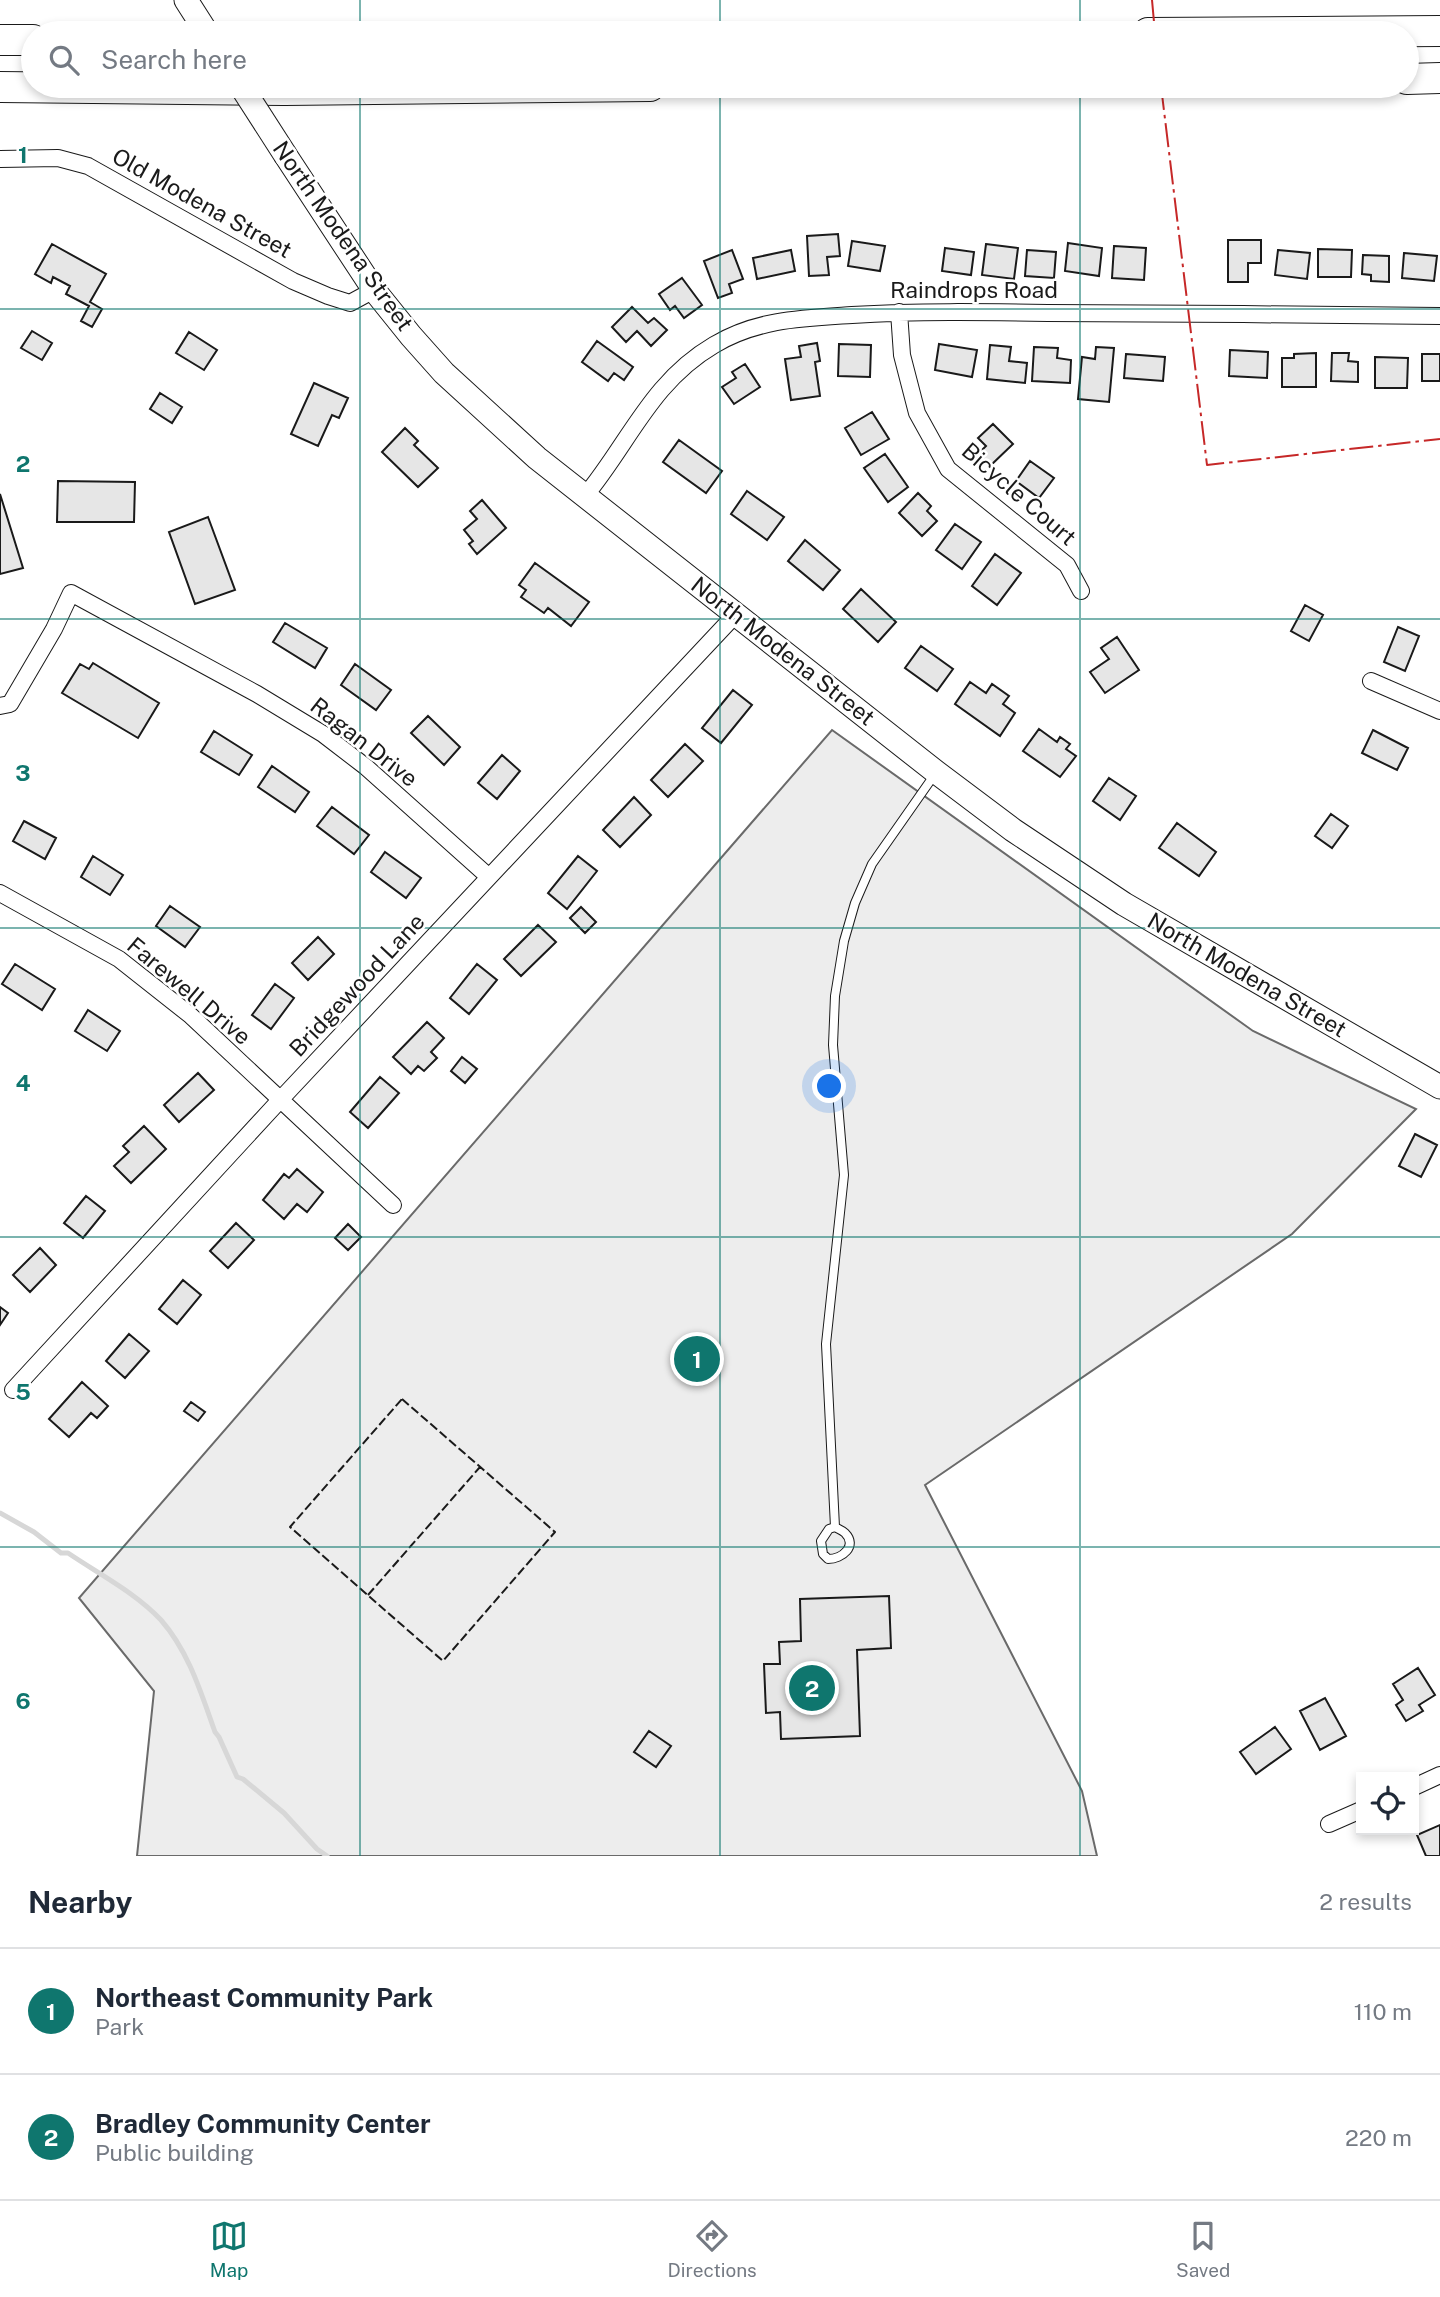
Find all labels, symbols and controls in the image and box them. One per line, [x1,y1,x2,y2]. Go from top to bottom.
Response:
search box [21,21,1419,98]
icon: search [45,41,83,79]
text: Search here [101,44,247,75]
street label: North Modena Street [268,136,419,336]
text: 1 [18,141,28,168]
street label: Old Modena Street [108,142,297,263]
street label: Raindrops Road [890,276,1058,303]
street label: Bicycle Court [957,437,1082,551]
text: 2 [16,450,30,477]
street label: North Modena Street [686,571,880,731]
street label: Ragan Drive [305,691,423,792]
text: 3 [15,759,31,786]
street label: North Modena Street [1143,907,1352,1043]
street label: Bridgewood Lane [283,908,430,1062]
street label: Farewell Drive [122,931,257,1050]
text: 4 [15,1069,31,1096]
your location [812,1069,846,1103]
pin: 1 [674,1333,720,1385]
text: 5 [15,1378,31,1405]
pin: 2 [789,1662,835,1714]
text: 6 [15,1687,31,1714]
map controls [1356,1772,1419,1835]
button: locate [1356,1772,1419,1835]
text: Nearby [28,1884,132,1920]
text: 2 results [1319,1888,1412,1915]
text: Northeast Community Park [95,1982,433,2013]
text: 1 [46,1998,56,2025]
text: 110 m [1354,1998,1412,2025]
text: Park [95,2013,144,2040]
text: Bradley Community Center [95,2108,431,2139]
text: 2 [44,2124,58,2151]
text: 220 m [1345,2124,1412,2151]
text: Public building [95,2139,254,2166]
tab: Map [210,2217,248,2281]
tab: Directions [667,2217,757,2281]
tab: Saved [1176,2217,1230,2281]

